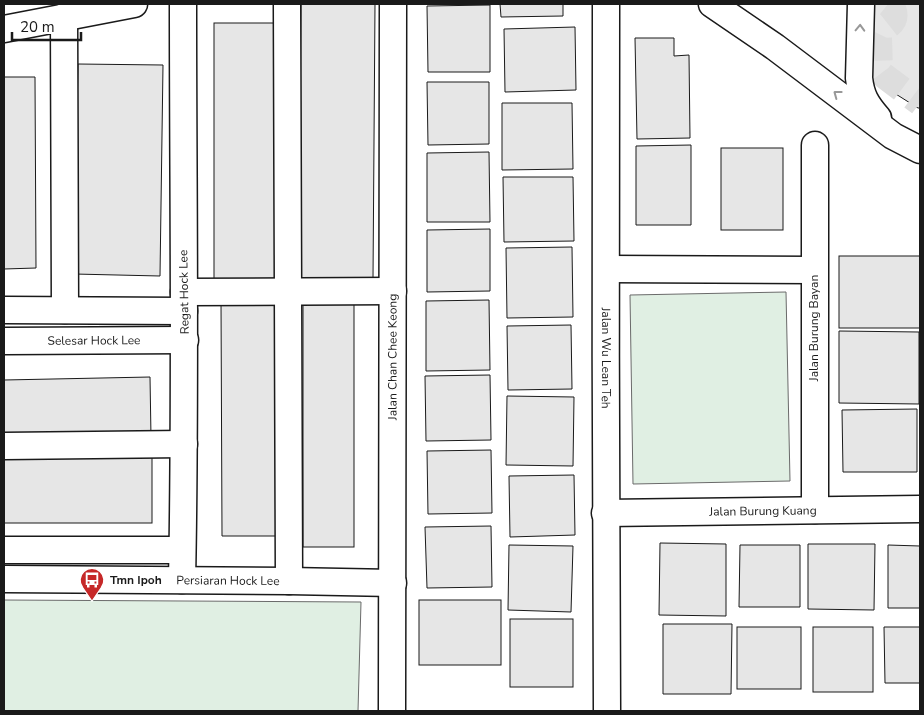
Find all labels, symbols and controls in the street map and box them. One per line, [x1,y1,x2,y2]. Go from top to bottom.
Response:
scale bar [12,10,81,42]
text: 20 m [20,17,55,37]
one-way arrow [855,24,866,32]
one-way arrow [833,91,843,100]
street label: Regat Hock Lee [175,250,193,334]
street label: Jalan Burung Bayan [806,275,822,382]
street label: Jalan Chan Chee Keong [384,294,401,421]
street label: Jalan Wu Lean Teh [598,306,614,409]
street label: Selesar Hock Lee [47,332,141,349]
street label: Jalan Burung Kuang [708,502,817,520]
bus stop icon: Tmn Ipoh [79,567,105,601]
place label: Tmn Ipoh [110,572,162,588]
street label: Persiaran Hock Lee [176,572,280,589]

